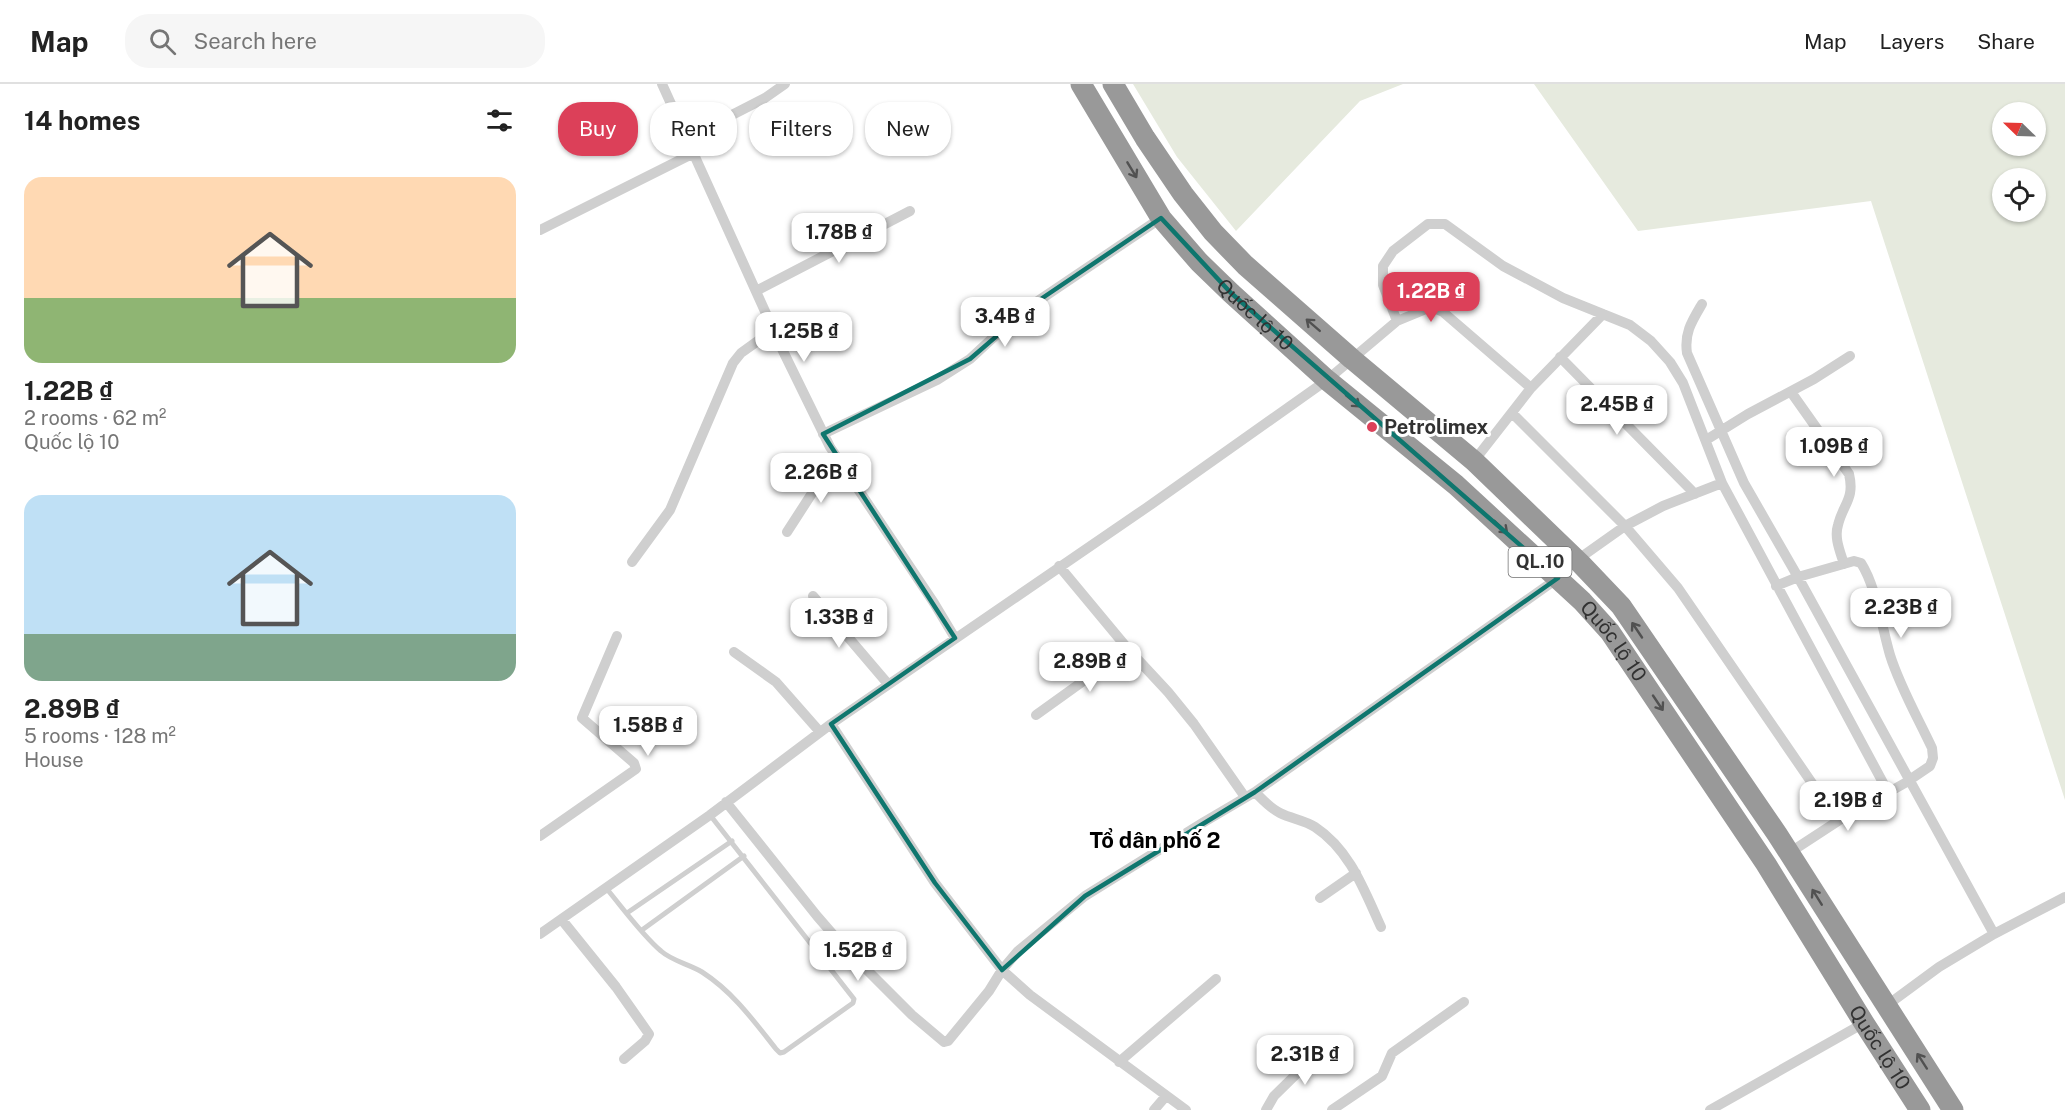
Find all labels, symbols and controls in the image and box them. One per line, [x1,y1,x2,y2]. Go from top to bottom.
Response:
search box [125,14,545,68]
text: Map [30,25,89,58]
icon: search [146,25,179,58]
text: Search here [194,28,317,54]
text: Map [1804,29,1847,54]
text: Layers [1880,29,1944,54]
text: Share [1977,29,2035,54]
chip: Buy [558,102,638,156]
chip: Rent [650,102,737,156]
chip: Filters [749,102,853,156]
chip: New [865,102,951,156]
north arrow [1992,102,2046,156]
map controls [1992,102,2046,222]
icon: filters [483,104,516,137]
text: 14 homes [24,105,140,136]
one-way arrow [1127,161,1139,178]
button: locate [1992,168,2046,222]
pin: 1.78B ₫ [784,213,894,264]
icon: home [216,216,324,324]
text: 1.78B ₫ [806,220,873,244]
pin: 1.22B ₫ [1376,272,1486,323]
street label: Quốc lộ 10 [1212,274,1298,356]
text: 1.22B ₫ [1397,279,1465,303]
pin: 3.4B ₫ [956,297,1054,348]
text: 3.4B ₫ [975,304,1035,328]
pin: 1.25B ₫ [749,312,859,363]
one-way arrow [1306,318,1321,332]
text: 1.25B ₫ [769,319,839,343]
text: 1.22B ₫ [24,375,113,406]
pin: 2.45B ₫ [1562,385,1672,436]
text: 2.45B ₫ [1580,392,1654,416]
one-way arrow [1345,394,1361,407]
text: 2 rooms · 62 m² [24,406,166,430]
place label: Petrolimex [1384,415,1488,439]
marker: Petrolimex [1365,420,1379,434]
pin: 1.09B ₫ [1779,427,1889,478]
text: Quốc lộ 10 [24,430,119,454]
text: 1.09B ₫ [1800,434,1868,458]
pin: 2.26B ₫ [766,453,876,504]
text: 2.26B ₫ [784,460,858,484]
one-way arrow [1494,520,1509,534]
icon: home [216,534,324,642]
road number: QL.10 [1508,547,1572,577]
pin: 2.23B ₫ [1846,588,1956,639]
street label: Quốc lộ 10 [1575,595,1652,686]
text: 2.23B ₫ [1864,595,1938,619]
pin: 1.33B ₫ [784,598,894,649]
text: 1.33B ₫ [804,605,874,629]
one-way arrow [1631,623,1643,639]
pin: 2.89B ₫ [1035,642,1145,693]
text: 2.89B ₫ [1053,649,1127,673]
text: 2.89B ₫ [24,693,120,724]
one-way arrow [1652,694,1664,711]
pin: 1.58B ₫ [593,706,703,757]
text: 1.58B ₫ [613,713,683,737]
text: 5 rooms · 128 m² [24,724,176,748]
text: House [24,748,84,772]
pin: 2.19B ₫ [1793,781,1903,832]
text: 2.19B ₫ [1814,788,1882,812]
district label: Tổ dân phố 2 [1089,827,1221,853]
one-way arrow [1810,888,1823,905]
pin: 1.52B ₫ [803,931,913,982]
text: 1.52B ₫ [823,938,893,962]
street label: Quốc lộ 10 [1844,1001,1916,1094]
pin: 2.31B ₫ [1250,1035,1360,1086]
text: 2.31B ₫ [1271,1042,1339,1066]
one-way arrow [1916,1053,1928,1070]

